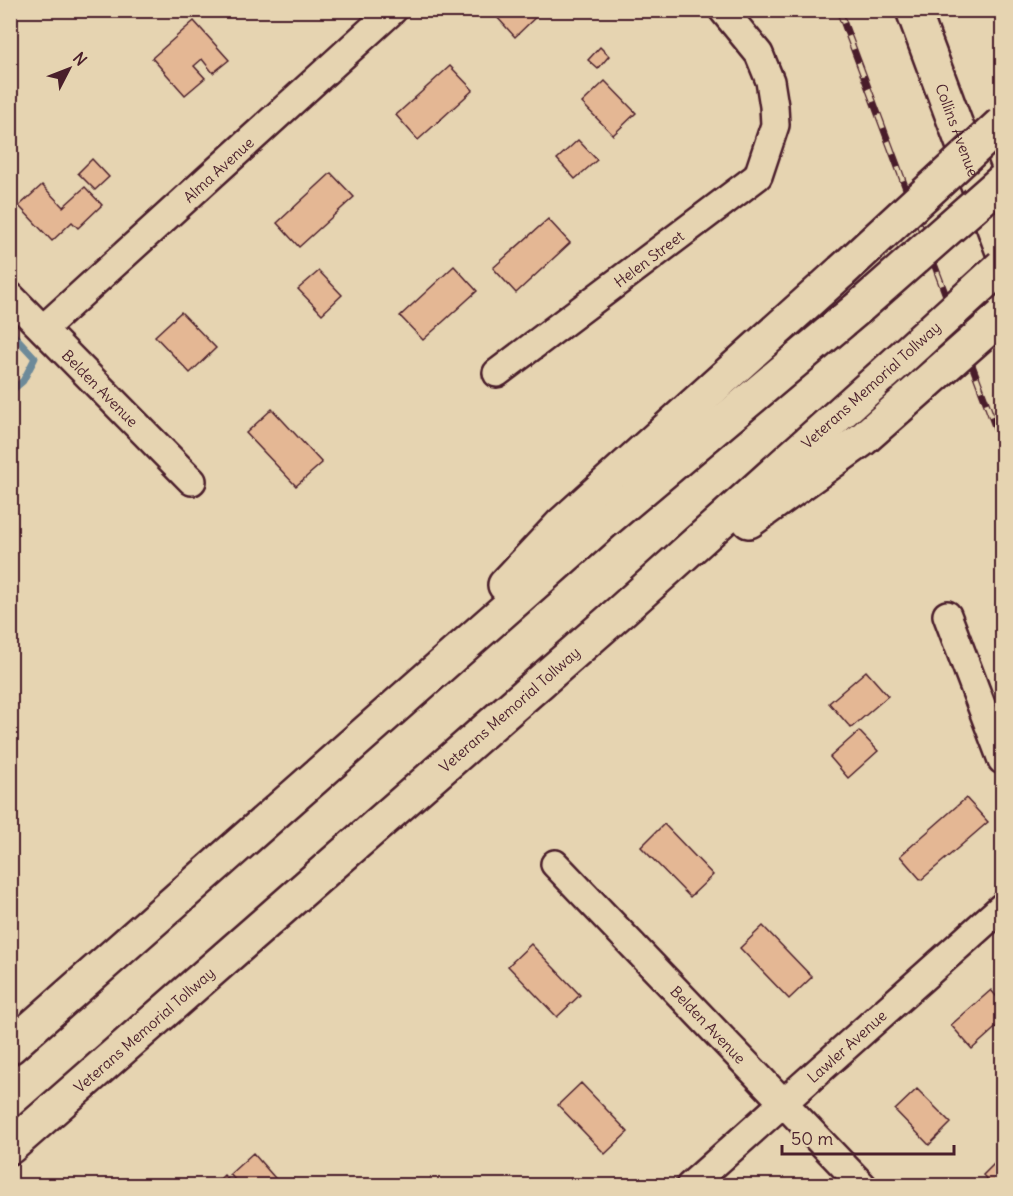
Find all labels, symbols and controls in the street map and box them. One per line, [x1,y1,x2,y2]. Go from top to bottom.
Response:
north arrow [39,39,99,99]
text: N [69,48,91,70]
street label: Collins Avenue [932,81,984,179]
street label: Alma Avenue [179,132,257,206]
street label: Helen Street [610,226,687,291]
street label: Veterans Memorial Tollway [797,317,945,453]
street label: Belden Avenue [58,345,143,431]
street label: Veterans Memorial Tollway [435,642,584,776]
street label: Veterans Memorial Tollway [69,963,218,1097]
street label: Belden Avenue [667,981,750,1067]
street label: Lawler Avenue [803,1006,890,1086]
scale bar [782,1118,954,1156]
text: 50 m [791,1127,833,1150]

